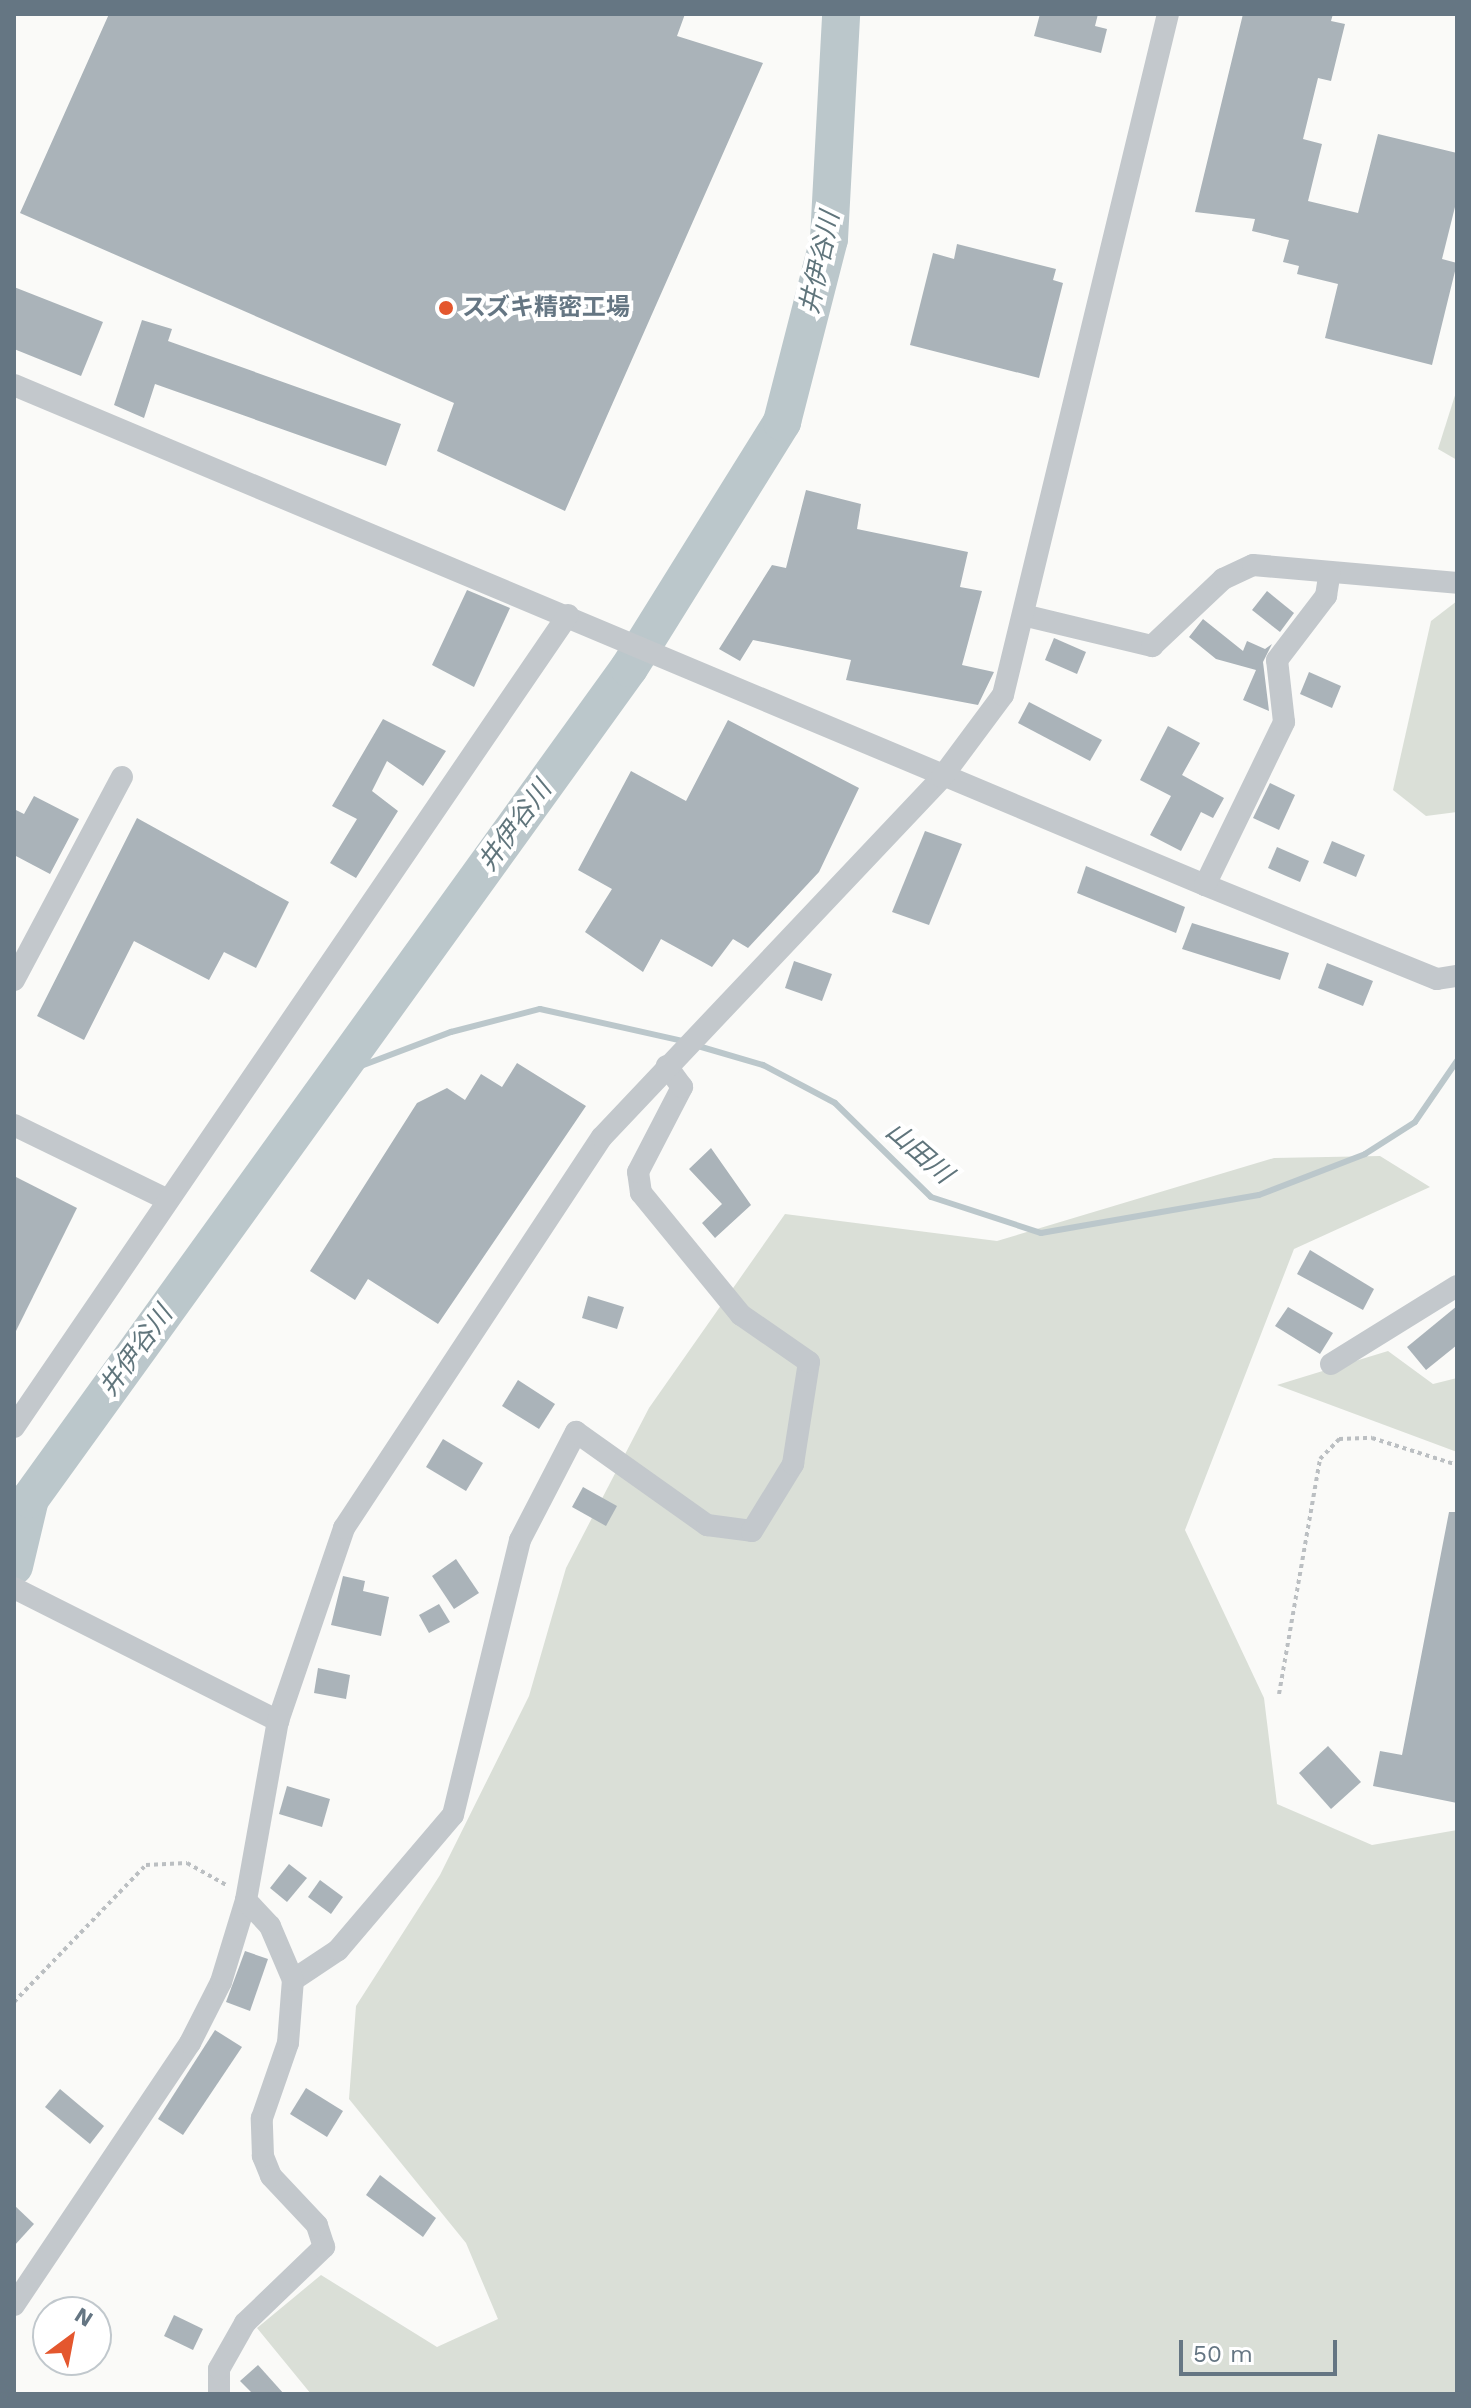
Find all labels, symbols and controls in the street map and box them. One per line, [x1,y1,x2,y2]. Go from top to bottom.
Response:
water label: 井伊谷川 [794,209,846,317]
place label: スズキ精密工場 [462,294,630,322]
marker: スズキ精密工場 [437,299,455,317]
water label: 井伊谷川 [472,775,558,877]
water label: 山田川 [879,1116,959,1190]
water label: 井伊谷川 [93,1300,179,1402]
north arrow [32,2296,112,2376]
text: N [70,2302,97,2332]
scale bar [1183,2324,1341,2374]
text: 50 m [1193,2340,1253,2368]

